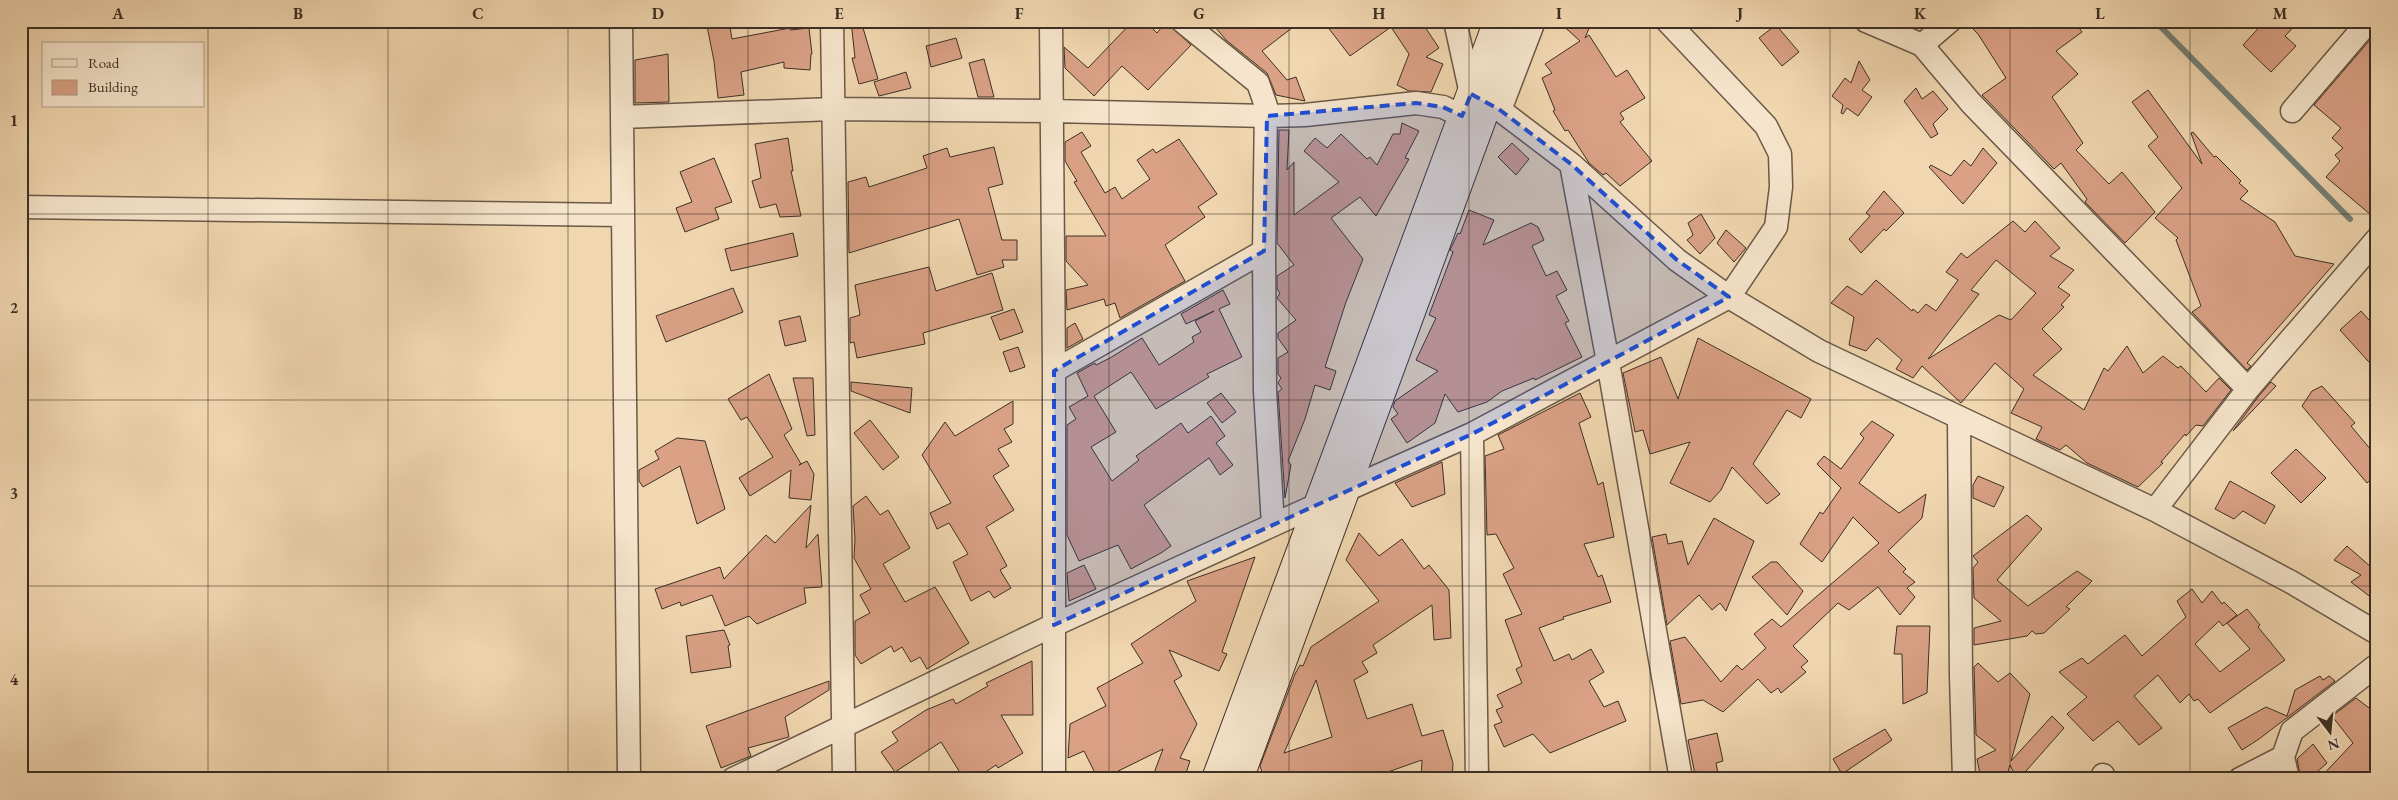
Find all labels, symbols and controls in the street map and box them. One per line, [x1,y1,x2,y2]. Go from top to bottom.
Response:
text: A [111,3,124,24]
text: B [293,3,303,24]
text: C [472,3,484,24]
text: D [652,3,664,24]
text: E [834,3,844,24]
text: F [1015,3,1024,24]
text: G [1193,3,1205,24]
text: H [1373,3,1386,24]
text: I [1556,3,1562,24]
text: J [1735,3,1743,24]
text: K [1914,3,1927,24]
text: L [2095,3,2105,24]
text: M [2273,3,2288,24]
legend [42,42,205,108]
text: Road [88,53,120,72]
text: Building [88,77,138,96]
text: 1 [10,110,18,131]
text: 2 [10,297,19,318]
text: 3 [10,483,18,504]
text: 4 [10,669,19,690]
north arrow [2306,708,2356,758]
text: N [2325,734,2342,755]

